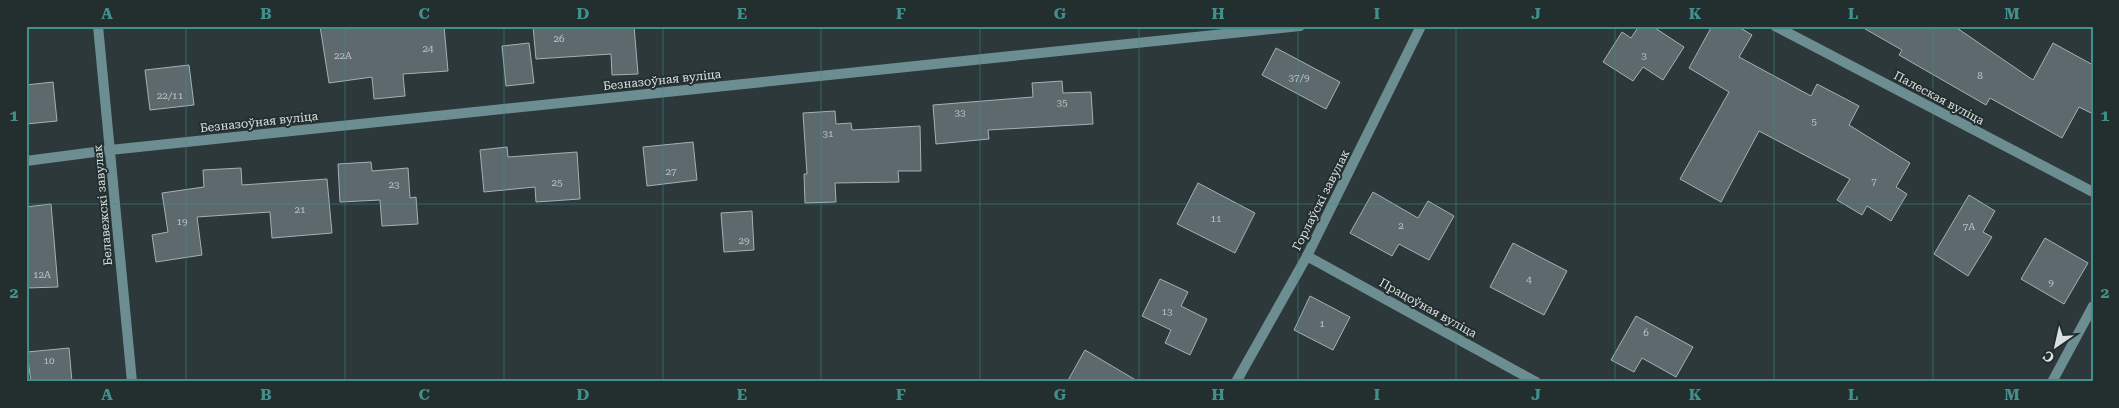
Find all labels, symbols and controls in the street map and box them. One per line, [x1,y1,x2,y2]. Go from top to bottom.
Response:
text: A [101,4,113,23]
text: B [260,4,272,23]
text: C [418,4,430,23]
text: D [577,4,590,23]
text: E [737,4,747,23]
text: F [896,4,906,23]
text: G [1054,4,1067,23]
text: H [1211,4,1225,23]
text: I [1374,4,1380,23]
text: J [1531,4,1541,23]
text: K [1689,4,1702,23]
text: L [1848,4,1858,23]
text: M [2004,4,2020,23]
house number: 26 [553,33,565,44]
house number: 24 [422,43,434,54]
house number: 22А [334,50,352,61]
house number: 3 [1641,50,1647,61]
street label: Безназоўная вуліца [602,67,722,93]
street label: Палеская вуліца [1891,68,1987,128]
house number: 8 [1977,70,1983,81]
house number: 37/9 [1289,72,1310,83]
house number: 22/11 [157,90,184,101]
house number: 35 [1056,97,1068,108]
text: 1 [10,106,19,125]
text: 1 [2101,106,2110,125]
house number: 33 [954,107,966,118]
street label: Безназоўная вуліца [199,109,319,135]
house number: 5 [1811,116,1817,127]
house number: 31 [822,128,834,139]
street label: Белавежскі завулак [91,143,115,266]
street label: Горлаўскі завулак [1289,147,1353,253]
house number: 27 [665,166,677,177]
house number: 7 [1871,176,1877,187]
house number: 25 [551,177,563,188]
house number: 23 [388,179,400,190]
house number: 21 [294,204,306,215]
house number: 11 [1210,213,1222,224]
house number: 19 [176,216,188,227]
house number: 2 [1398,220,1404,231]
house number: 7А [1963,221,1975,232]
house number: 29 [738,235,750,246]
house number: 12А [33,269,51,280]
house number: 4 [1526,274,1532,285]
street label: Працоўная вуліца [1377,275,1480,341]
house number: 9 [2048,277,2054,288]
text: 2 [10,283,19,302]
text: 2 [2101,283,2110,302]
house number: 13 [1161,306,1173,317]
house number: 1 [1319,318,1325,329]
north arrow [2032,320,2082,370]
house number: 6 [1643,327,1649,338]
text: С [2040,347,2057,366]
house number: 10 [43,355,55,366]
text: A [101,385,113,404]
text: B [260,385,272,404]
text: C [418,385,430,404]
text: D [577,385,590,404]
text: E [737,385,747,404]
text: F [896,385,906,404]
text: G [1054,385,1067,404]
text: H [1211,385,1225,404]
text: I [1374,385,1380,404]
text: J [1531,385,1541,404]
text: K [1689,385,1702,404]
text: L [1848,385,1858,404]
text: M [2004,385,2020,404]

